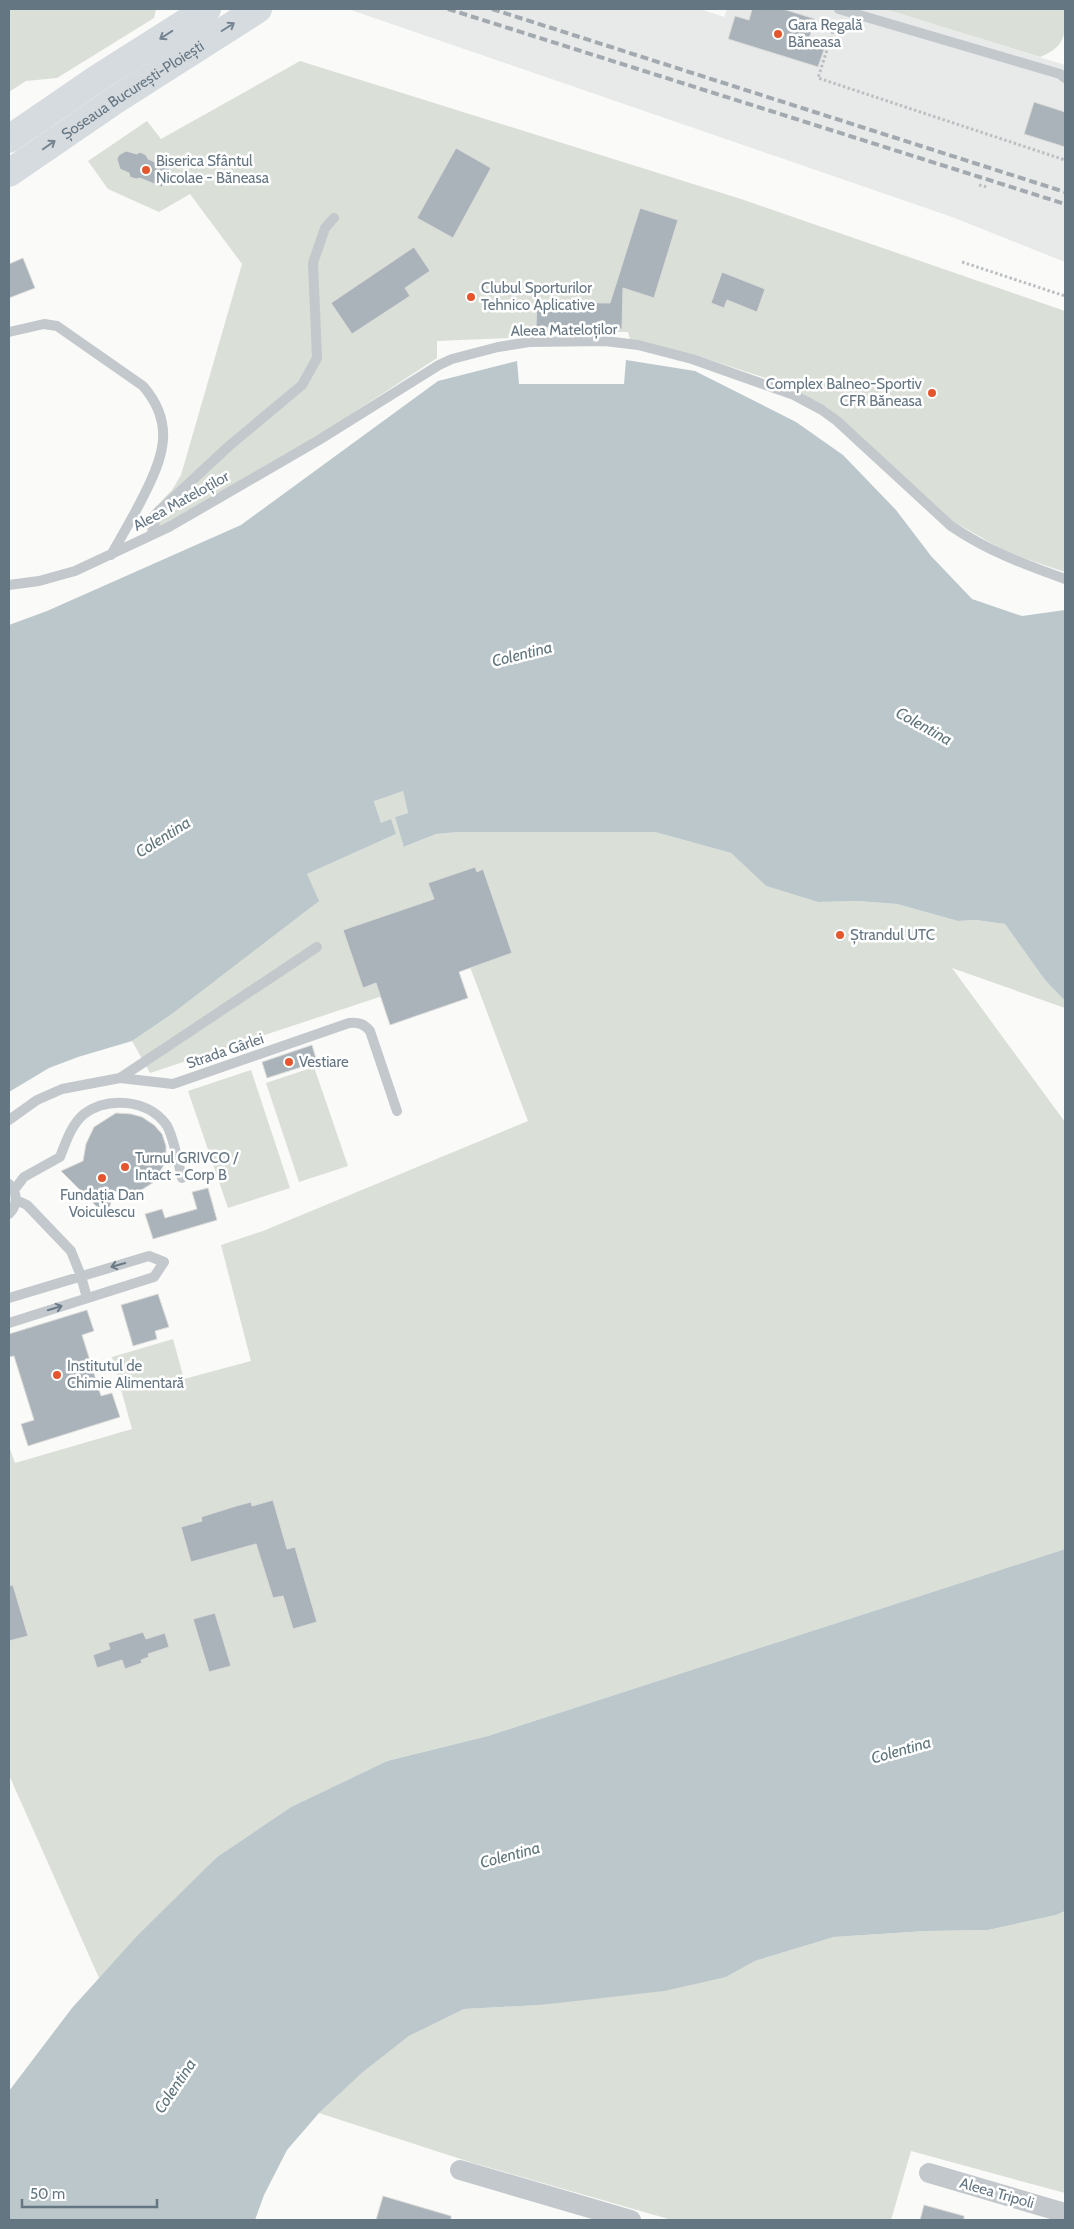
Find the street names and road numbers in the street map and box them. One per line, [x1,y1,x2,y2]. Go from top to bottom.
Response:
street label: Șoseaua București-Ploiești [58,37,207,144]
street label: Aleea Mateloților [510,320,618,341]
street label: Aleea Mateloților [130,467,233,536]
street label: Strada Gârlei [184,1029,266,1073]
street label: Aleea Tripoli [958,2174,1036,2212]

